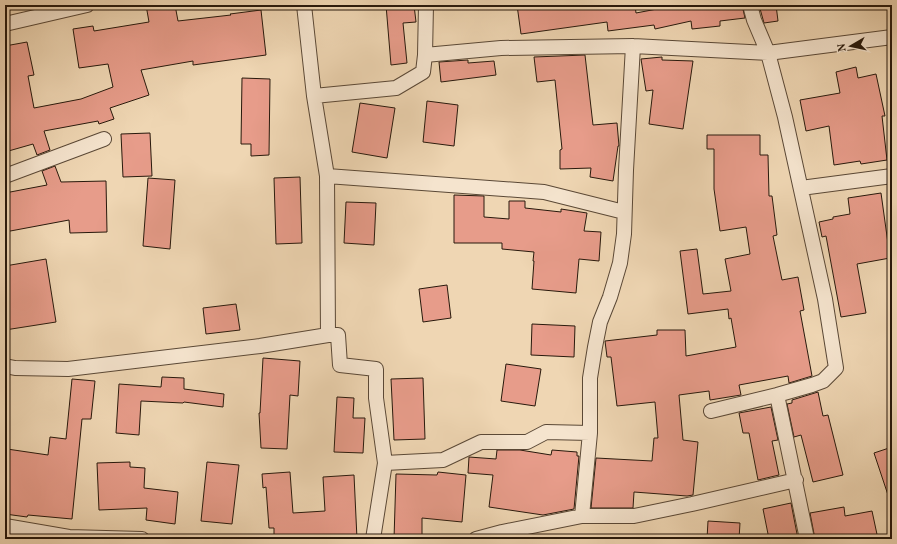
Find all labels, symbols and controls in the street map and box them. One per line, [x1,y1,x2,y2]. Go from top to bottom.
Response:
north arrow [831,26,871,66]
text: N [835,42,851,52]

